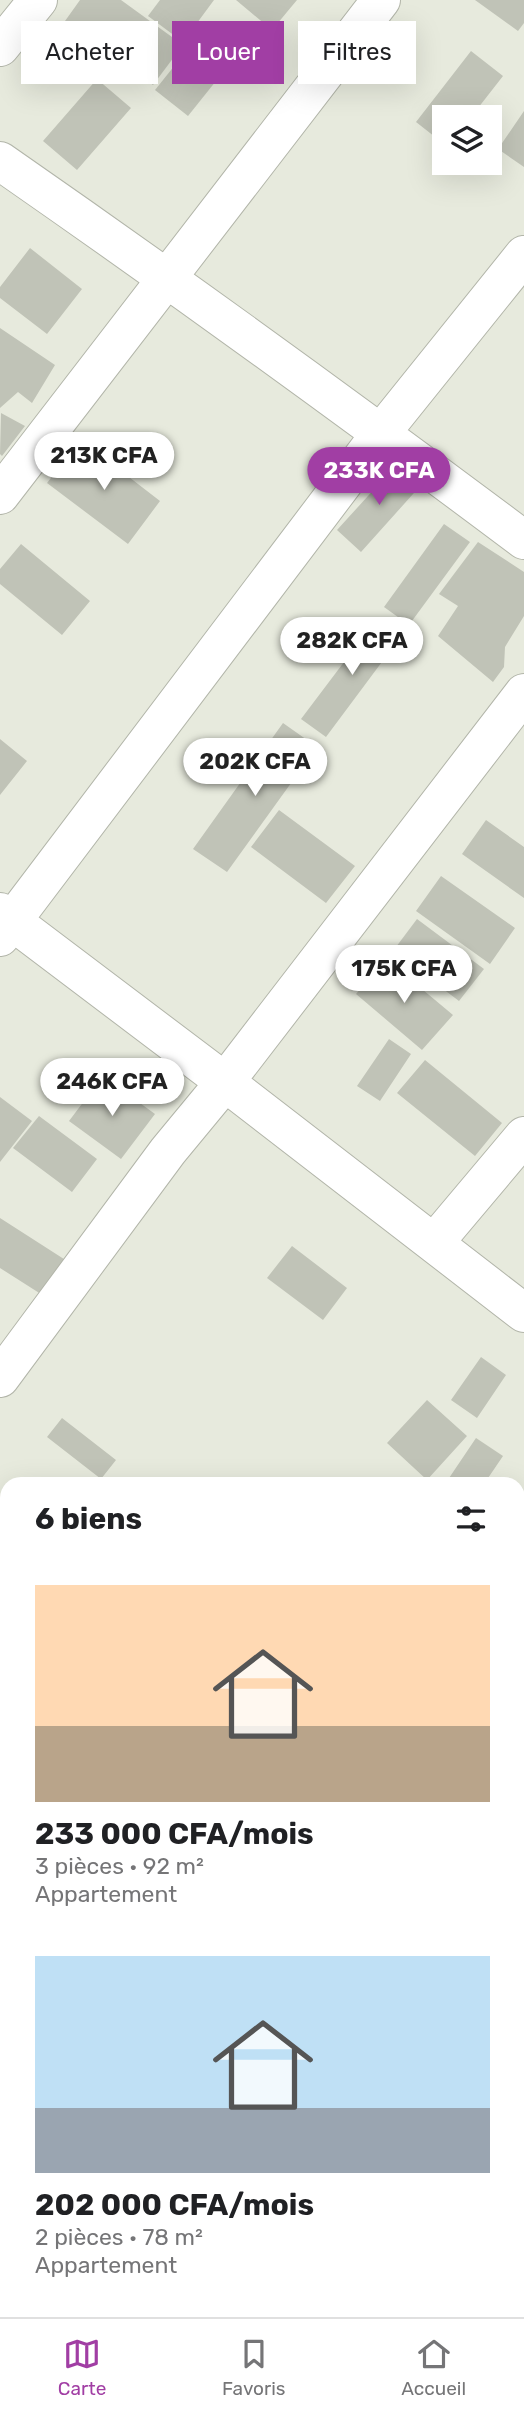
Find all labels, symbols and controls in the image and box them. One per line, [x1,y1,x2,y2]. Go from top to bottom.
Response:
chip: Acheter [21,21,158,84]
chip: Louer [172,21,284,84]
chip: Filtres [298,21,416,84]
map controls [432,105,502,175]
button: layers [432,105,502,175]
pin: 213K CFA [32,433,176,492]
text: 213K CFA [50,441,158,469]
pin: 233K CFA [307,448,451,507]
text: 233K CFA [323,456,435,484]
pin: 282K CFA [280,618,424,677]
text: 282K CFA [296,626,408,654]
pin: 202K CFA [183,738,327,798]
text: 202K CFA [199,747,311,775]
pin: 175K CFA [332,946,476,1005]
text: 175K CFA [351,954,457,982]
pin: 246K CFA [40,1058,184,1118]
text: 246K CFA [56,1067,168,1095]
icon: filters [452,1500,490,1538]
text: 6 biens [35,1501,142,1537]
icon: home [200,1631,326,1757]
text: 233 000 CFA/mois [35,1816,314,1852]
text: 3 pièces · 92 m² [35,1852,204,1880]
text: Appartement [35,1880,177,1908]
icon: home [200,2002,326,2128]
text: 202 000 CFA/mois [35,2187,314,2223]
text: 2 pièces · 78 m² [35,2223,203,2251]
text: Appartement [35,2251,177,2279]
tab: Carte [58,2335,106,2400]
tab: Favoris [222,2335,285,2400]
tab: Accueil [401,2335,466,2400]

